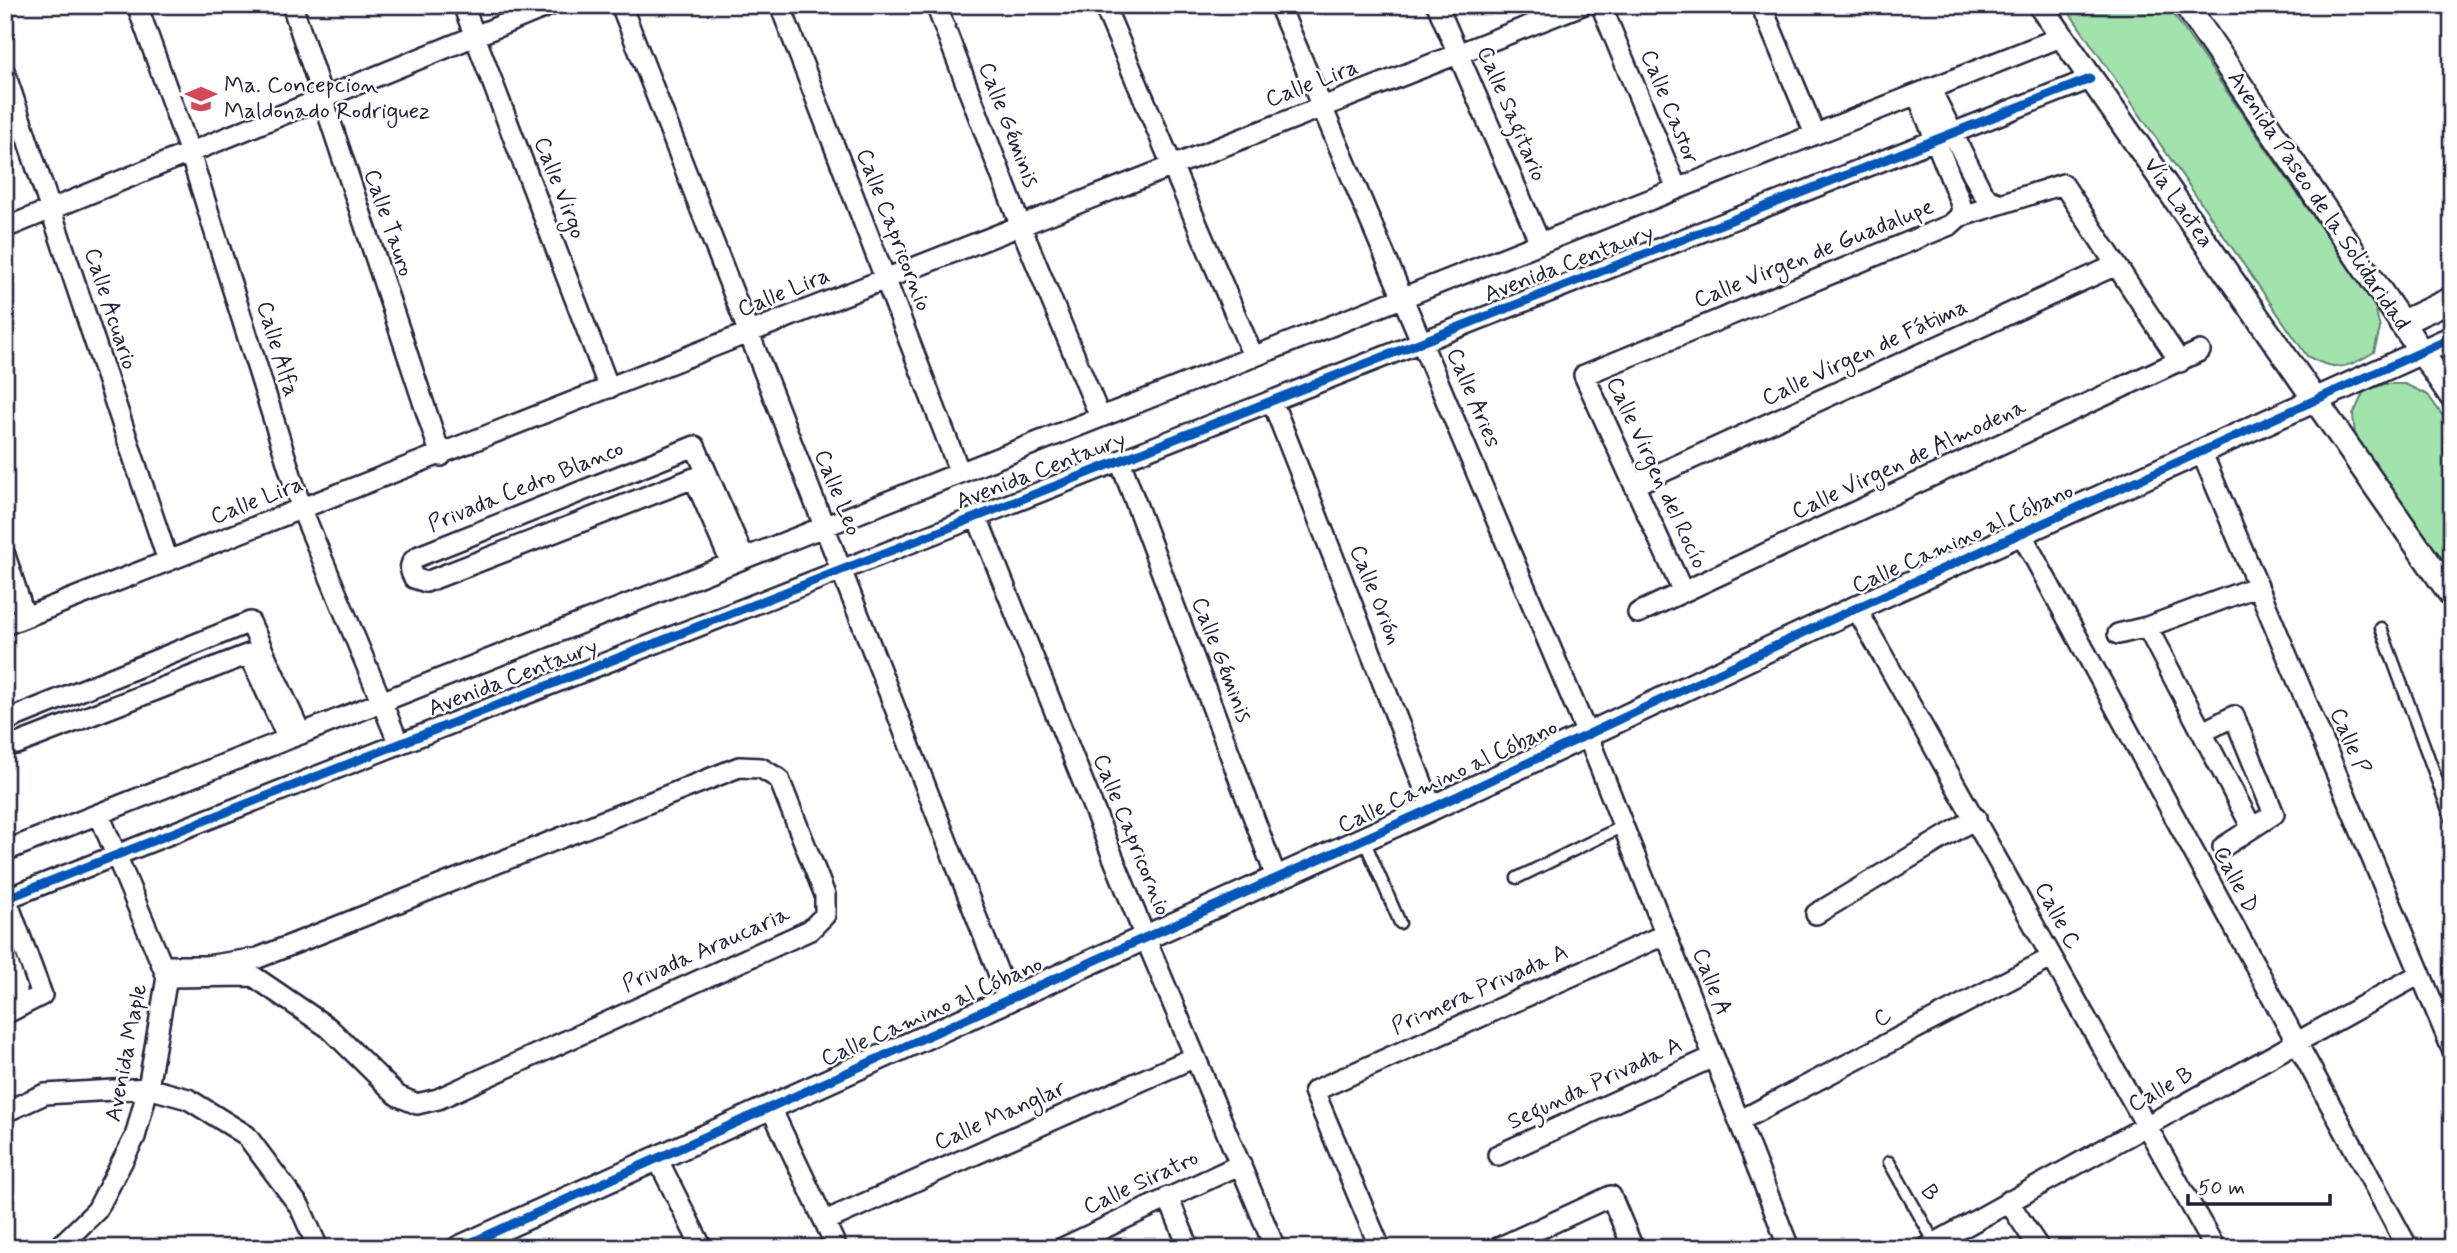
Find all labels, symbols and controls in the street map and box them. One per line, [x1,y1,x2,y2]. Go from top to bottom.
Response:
street label: Calle Sagitario [1467,42,1553,187]
street label: Calle Castor [1633,45,1706,169]
street label: Calle Lira [1261,53,1363,115]
street label: Calle Géminis [970,58,1046,192]
street label: Avenida Paseo de la Solidaridad [2220,65,2416,337]
place label: Ma. Concepcion Maldonado Rodriguez [224,71,430,129]
school or university icon: Ma. Concepcion Maldonado Rodriguez [184,82,218,116]
street label: Calle Virgo [524,133,592,244]
street label: Calle Capricornio [848,144,938,316]
street label: Vía Lactea [2136,152,2220,254]
street label: Calle Tauro [356,165,420,281]
street label: Calle Virgen de Guadalupe [1690,192,1939,318]
street label: Avenida Centaury [1480,218,1658,310]
street label: Calle Acuario [76,244,144,374]
street label: Calle Lira [733,261,835,325]
street label: Calle Virgen de Fátima [1757,292,1974,416]
street label: Calle Alfa [248,298,306,400]
street label: Calle Aries [1439,344,1507,452]
street label: Calle Virgen del Rocío [1597,372,1714,575]
street label: Calle Virgen de Almodena [1787,392,2032,529]
street label: Avenida Centaury [952,425,1130,517]
street label: Privada Cedro Blanco [424,434,628,540]
street label: Calle Leo [806,445,868,541]
street label: Calle Lira [206,470,308,532]
street label: Calle Camino al Cóbano [1847,477,2079,601]
street label: Calle Orión [1341,541,1409,649]
street label: Calle Géminis [1183,593,1259,727]
street label: Avenida Centaury [424,632,602,724]
street label: Calle P [2322,703,2376,779]
street label: Calle Camino al Cóbano [1333,713,1563,841]
street label: Calle Capricornio [1085,750,1177,920]
street label: Calle D [2205,841,2265,919]
street label: Calle C [2027,877,2087,955]
street label: Privada Araucaria [618,900,795,1000]
street label: Primera Privada A [1387,938,1573,1042]
street label: Calle A [1684,944,1738,1020]
street label: Calle Camino al Cóbano [816,950,1048,1074]
street label: Avenida Maple [99,981,155,1125]
street label: C [1869,1001,1897,1035]
street label: Segunda Privada A [1503,1030,1688,1139]
street label: Calle B [2123,1060,2199,1120]
street label: Calle Manglar [930,1073,1072,1160]
street label: Calle Siratro [1079,1143,1203,1223]
scale bar [2188,1162,2329,1206]
text: 50 m [2198,1174,2245,1202]
street label: B [1912,1179,1946,1207]

